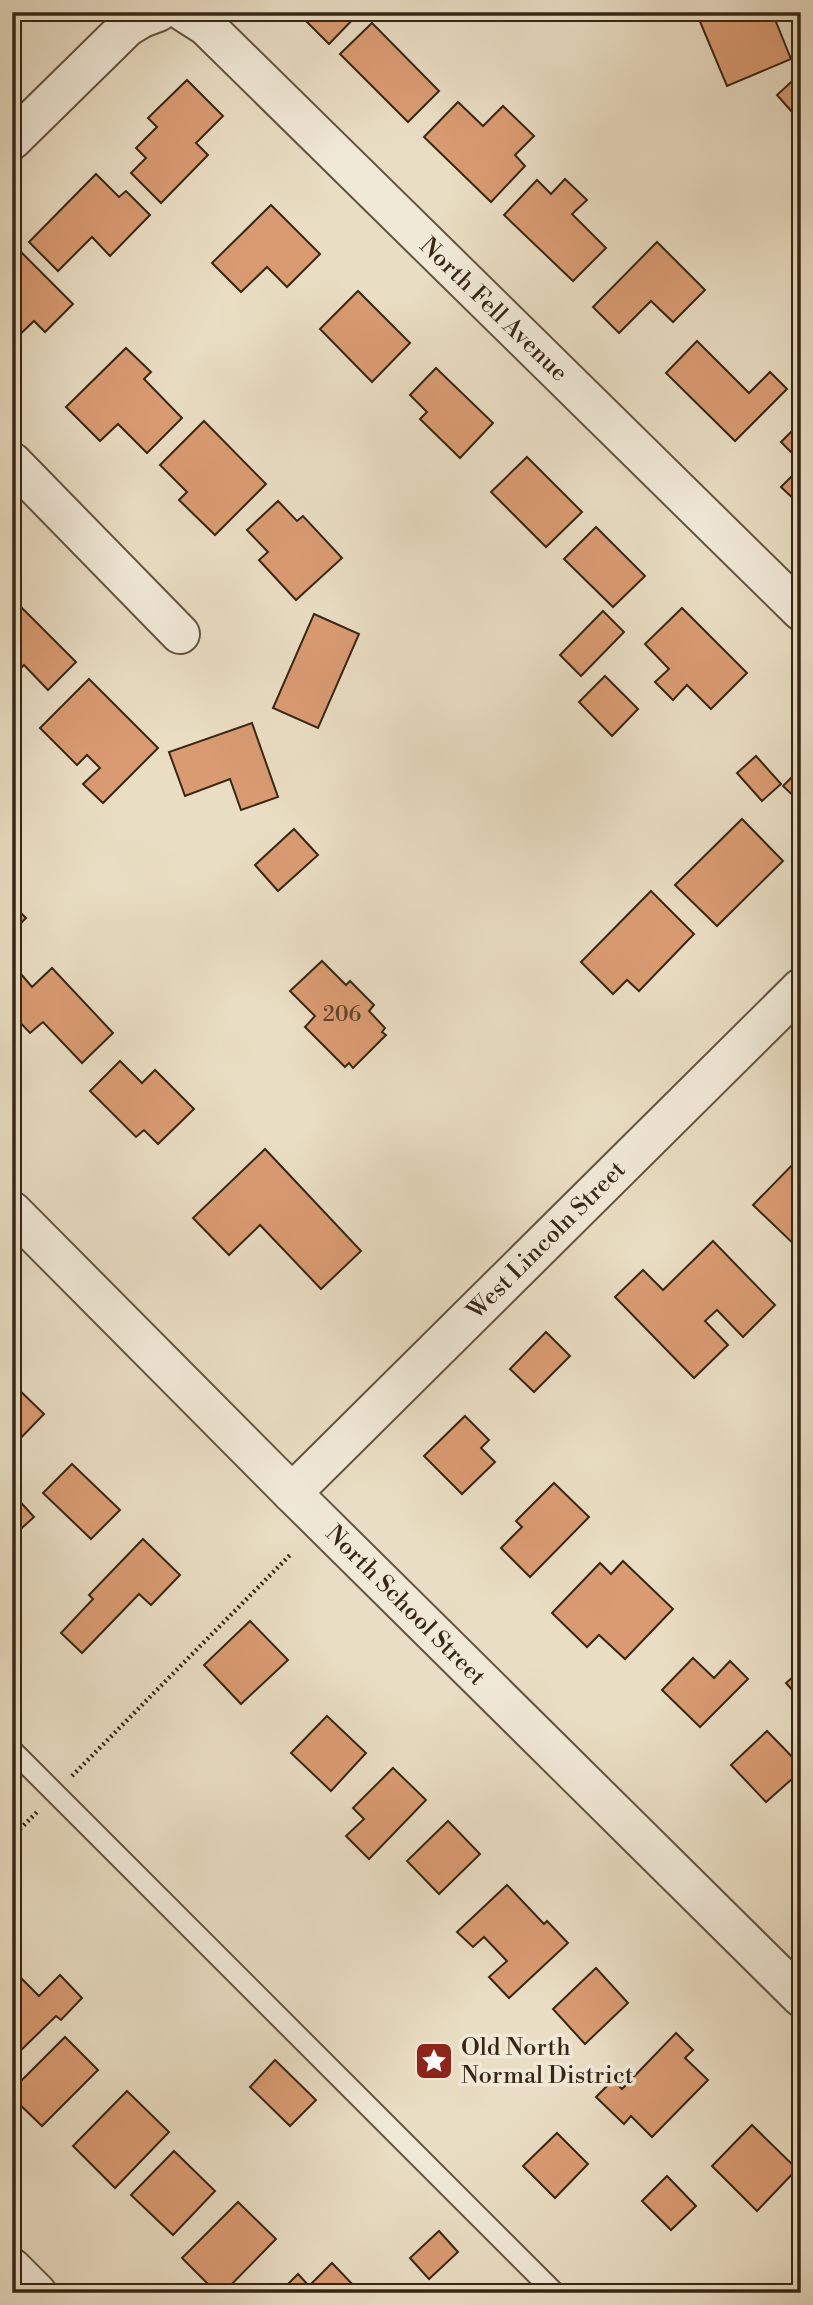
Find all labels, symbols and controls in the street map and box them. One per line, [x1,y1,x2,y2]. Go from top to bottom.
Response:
street label: North Fell Avenue [413,231,574,388]
house number: 206 [323,1002,362,1028]
street label: West Lincoln Street [461,1155,633,1327]
street label: North School Street [319,1519,492,1692]
place label: Old North Normal District [461,2033,634,2091]
place icon: Old North Normal District [413,2040,455,2082]

